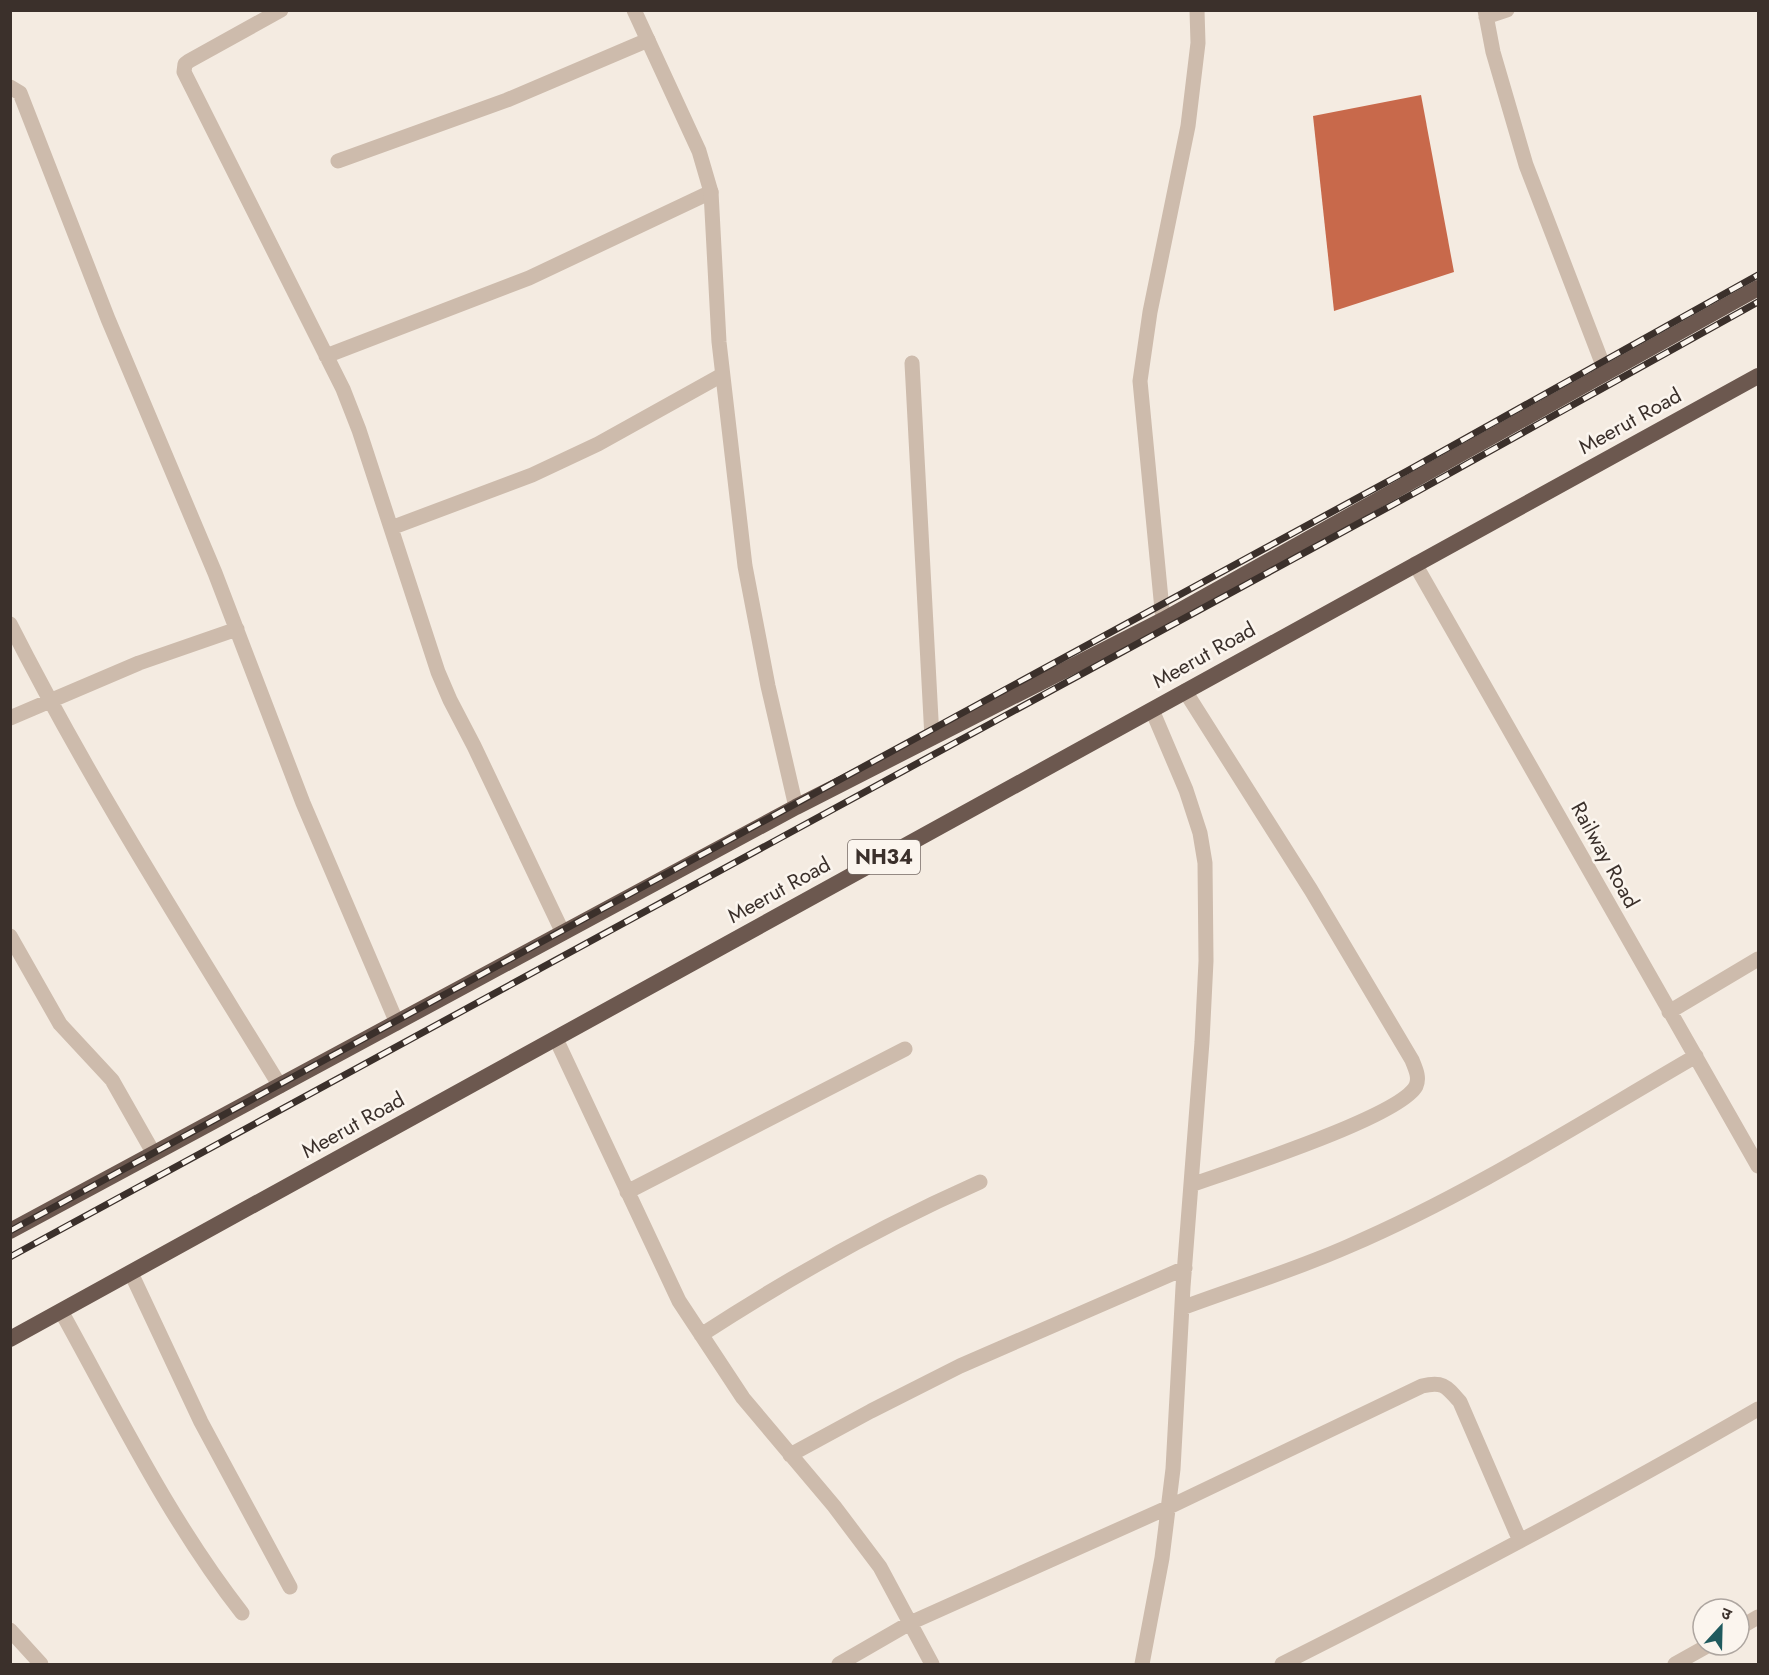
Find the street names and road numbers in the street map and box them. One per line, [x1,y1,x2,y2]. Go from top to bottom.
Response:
street label: Meerut Road [1573,380,1687,462]
street label: Meerut Road [1147,614,1261,696]
street label: Railway Road [1563,796,1647,914]
road number: NH34 [848,840,920,874]
street label: Meerut Road [722,849,836,931]
street label: Meerut Road [296,1084,410,1166]

